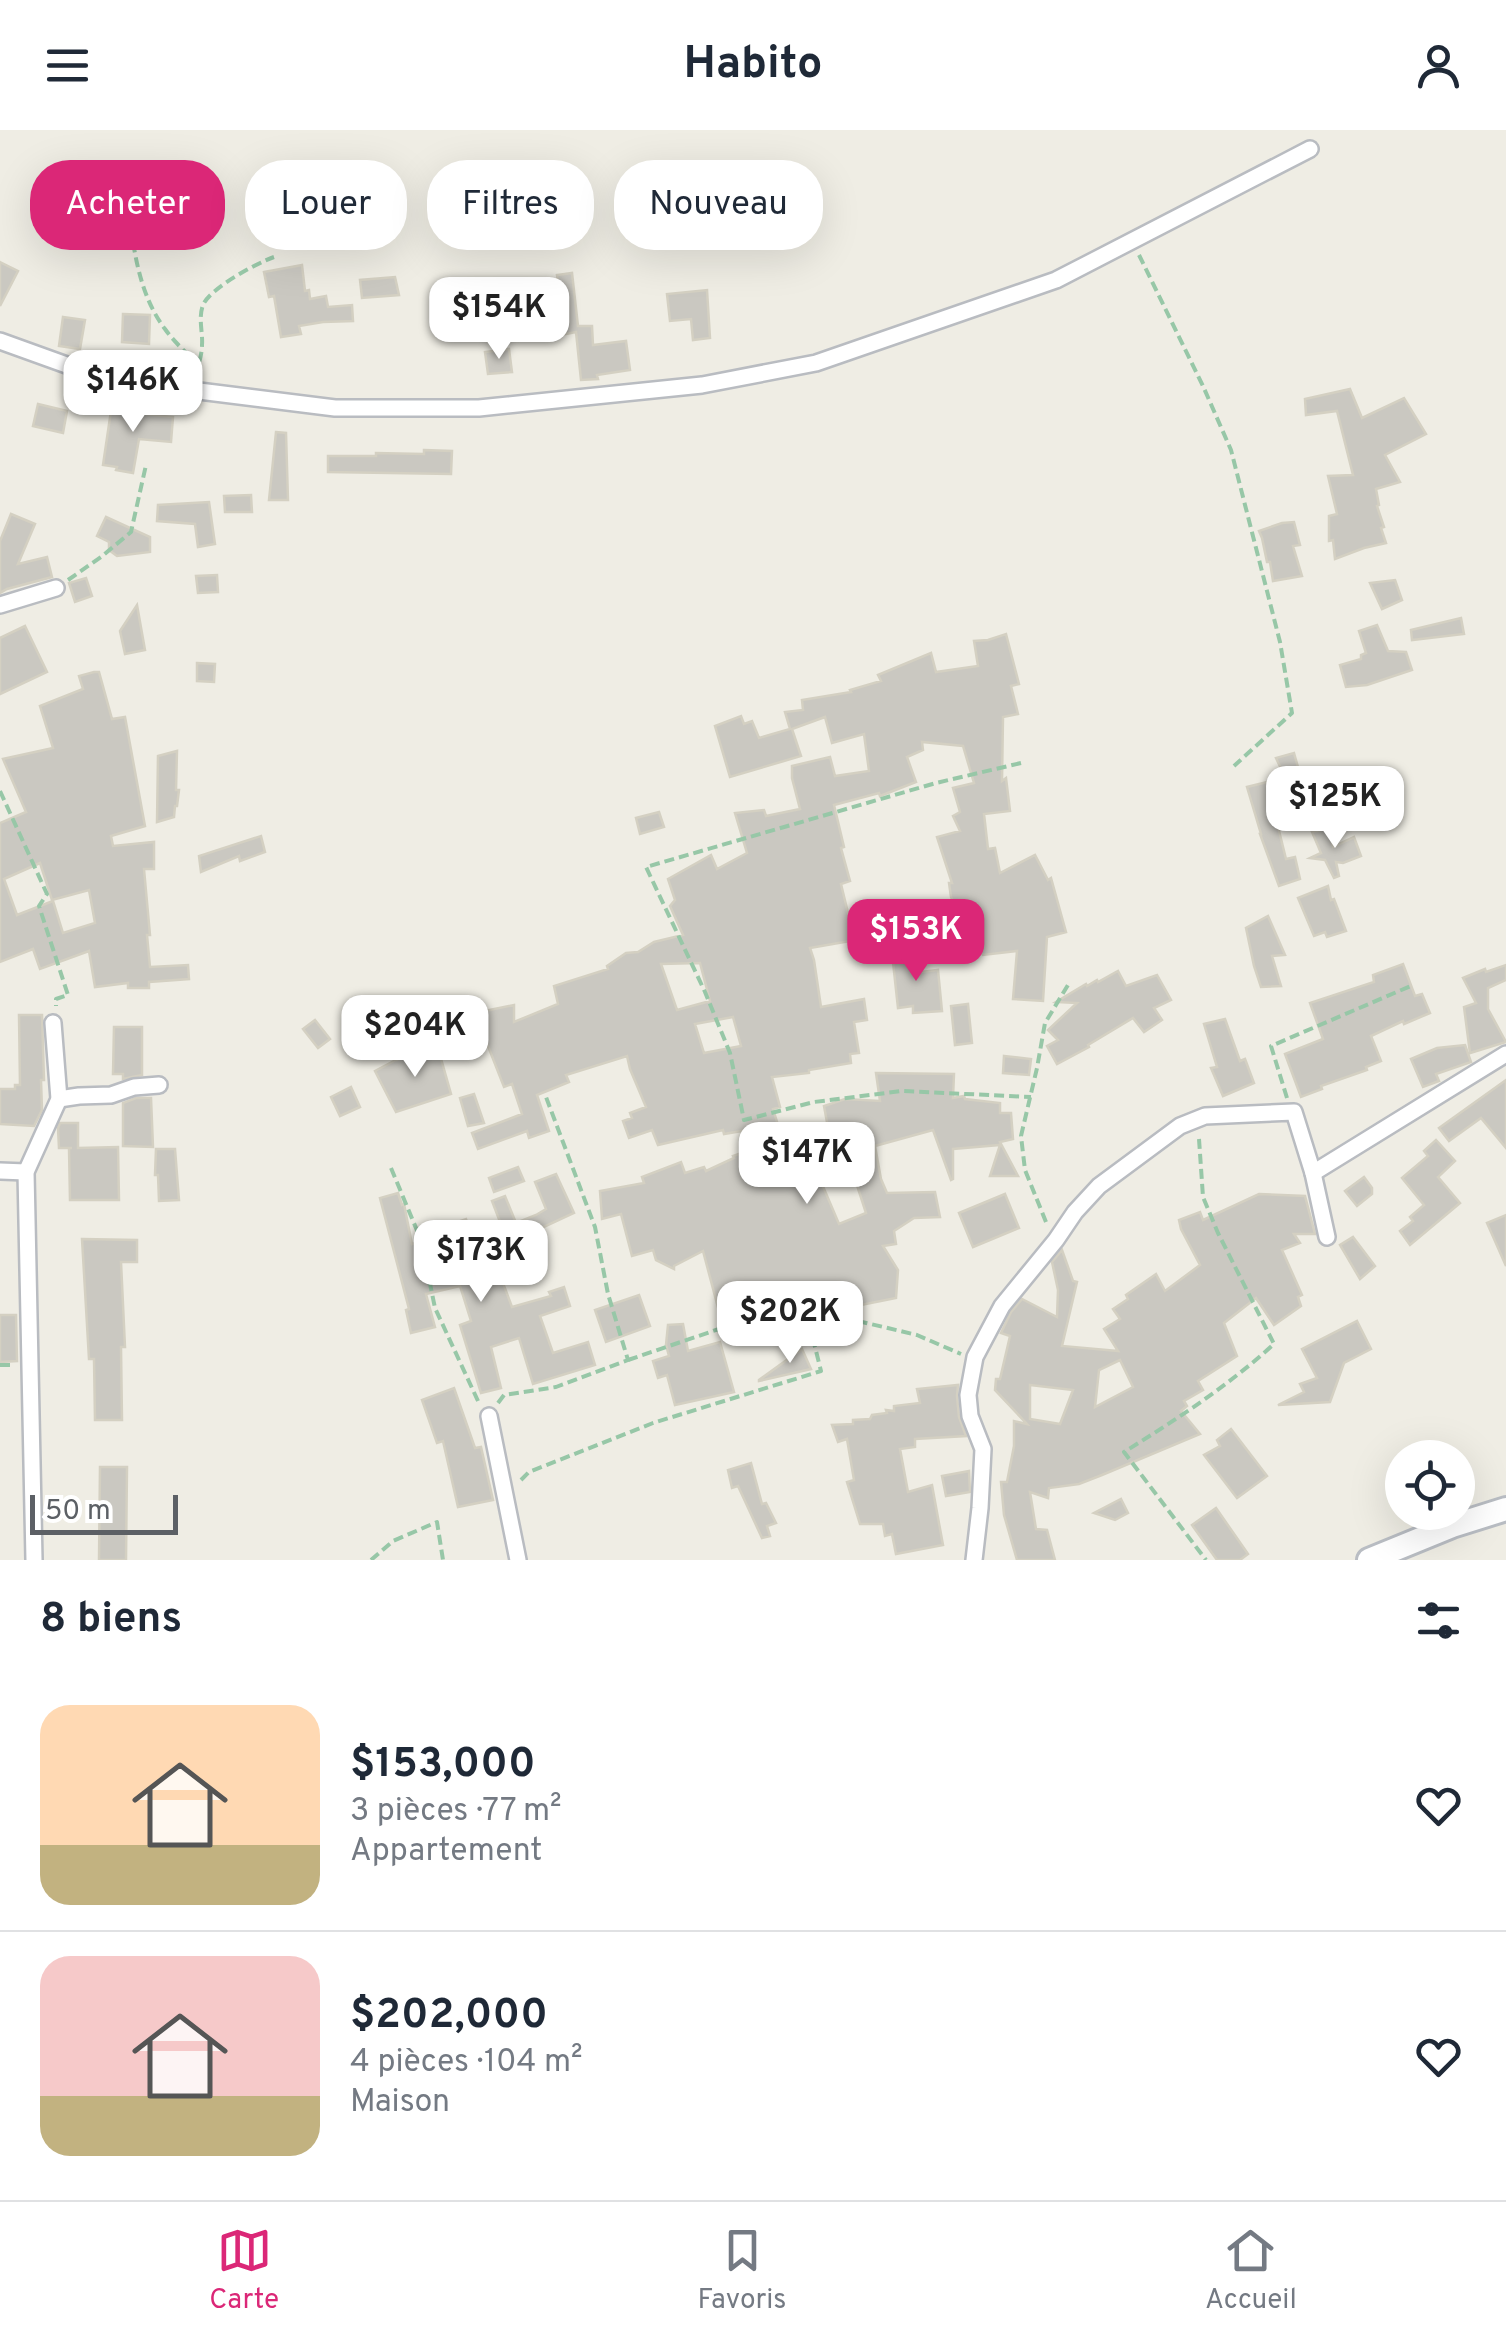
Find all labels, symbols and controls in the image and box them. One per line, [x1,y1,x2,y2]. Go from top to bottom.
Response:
text: Habito [683,37,823,94]
icon: menu [40,38,95,93]
icon: person [1411,38,1466,93]
chip: Acheter [30,160,225,250]
chip: Louer [245,160,407,250]
chip: Filtres [427,160,594,250]
chip: Nouveau [614,160,823,250]
pin: $154K [429,277,569,362]
text: $154K [451,289,547,329]
pin: $146K [63,350,203,435]
text: $146K [85,362,181,402]
pin: $125K [1265,766,1405,851]
text: $125K [1288,778,1382,818]
pin: $153K [846,899,986,984]
text: $153K [869,911,963,951]
pin: $204K [345,995,485,1080]
text: $204K [363,1007,467,1047]
pin: $147K [737,1122,877,1207]
text: $147K [761,1134,853,1174]
pin: $173K [411,1220,551,1305]
text: $173K [436,1232,526,1272]
pin: $202K [720,1281,860,1366]
text: $202K [739,1293,841,1333]
map controls [1385,1440,1475,1530]
button: locate [1385,1440,1475,1530]
scale bar [30,1490,178,1534]
text: 50 m [45,1494,111,1530]
icon: filters [1411,1593,1466,1648]
text: 8 biens [40,1594,182,1647]
text: $153,000 [350,1739,536,1792]
icon: home [120,1745,240,1865]
icon: heart [1411,1778,1466,1833]
text: 3 pièces · 77 m² [350,1792,562,1832]
text: Appartement [350,1832,542,1872]
text: $202,000 [350,1990,548,2043]
icon: home [120,1996,240,2116]
icon: heart [1411,2029,1466,2084]
text: 4 pièces · 104 m² [350,2043,583,2083]
text: Maison [350,2083,450,2123]
tab: Carte [209,2223,279,2319]
tab: Favoris [698,2223,786,2319]
tab: Accueil [1205,2223,1297,2319]

